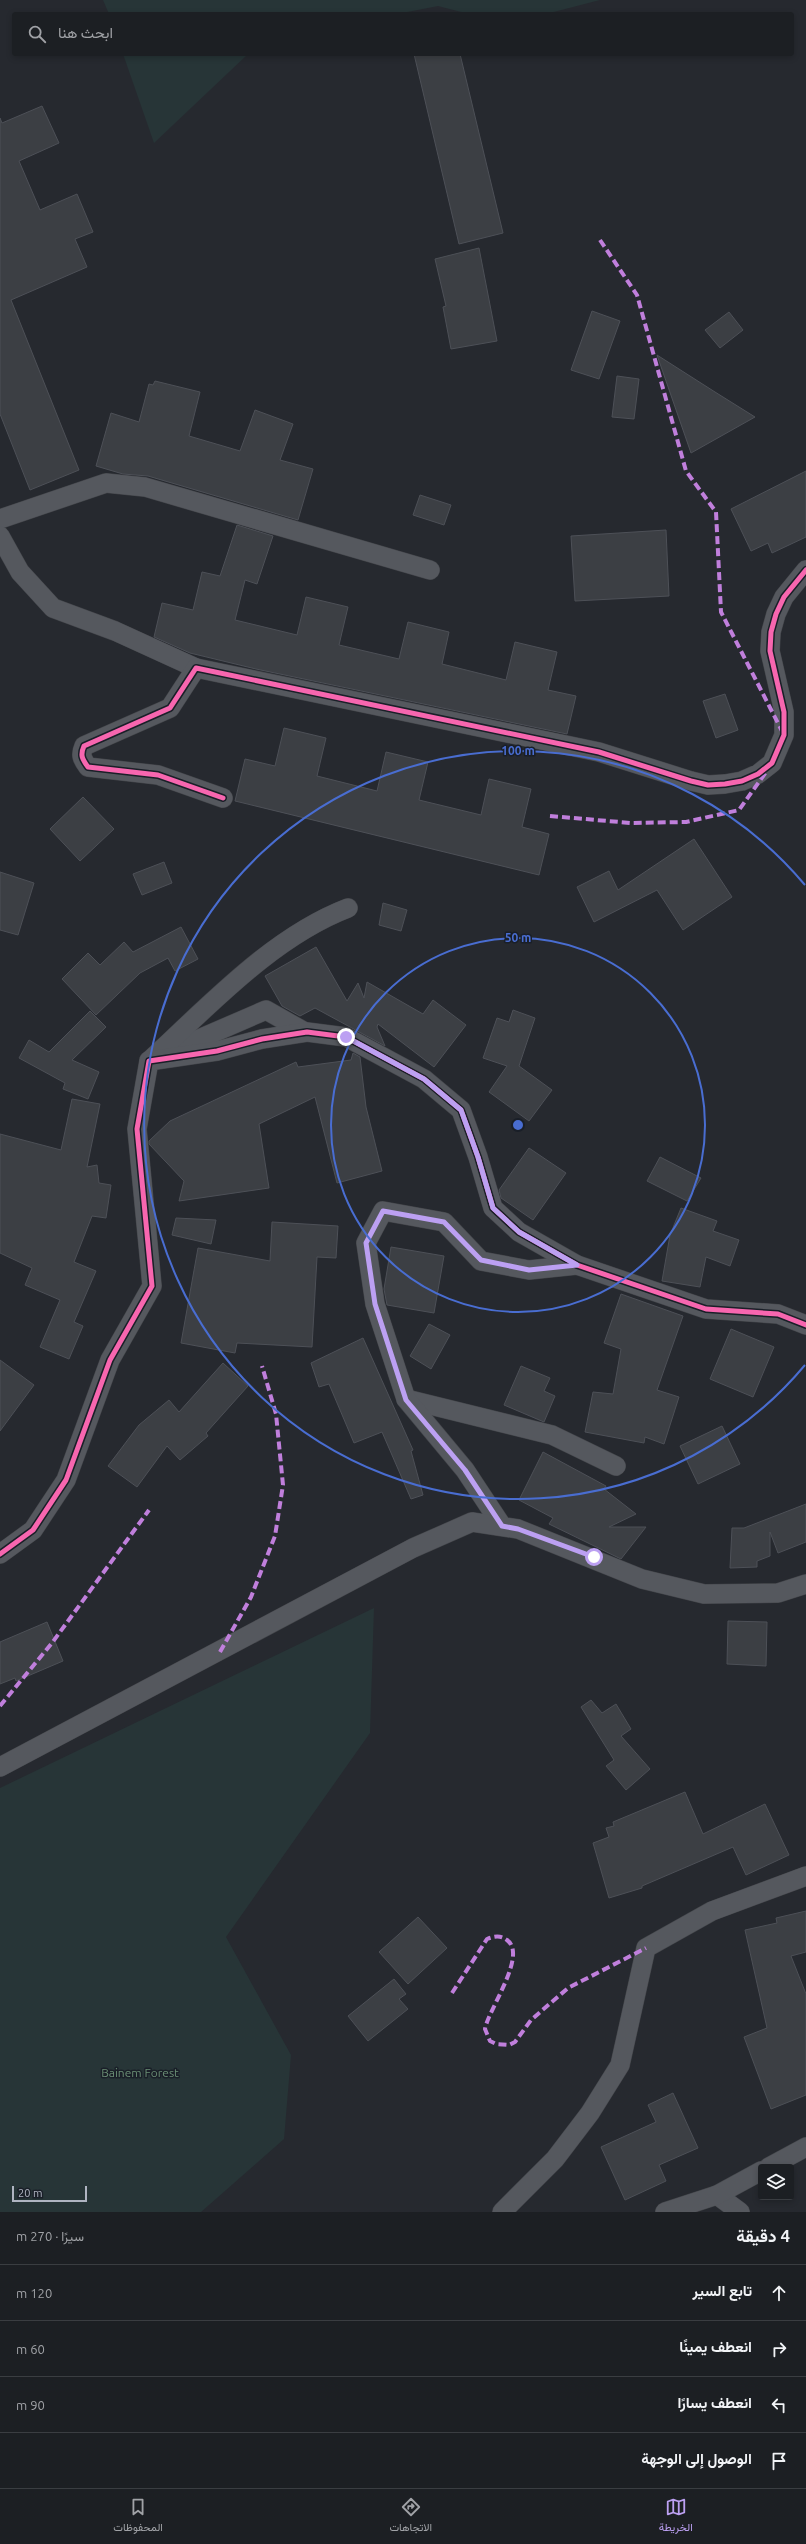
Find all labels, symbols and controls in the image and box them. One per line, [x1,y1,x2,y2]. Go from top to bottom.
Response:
search box [12,12,794,56]
icon: search [26,23,48,45]
text: ابحث هنا [58,24,113,41]
text: 100 m [501,744,535,757]
text: 50 m [505,931,531,944]
route end [337,1028,355,1046]
centre of rings [511,1118,525,1132]
route start [585,1548,603,1566]
park label: Bainem Forest [101,2066,179,2079]
map controls [758,2164,794,2200]
button: layers [758,2164,794,2200]
scale bar [12,2184,87,2203]
text: 20 m [18,2187,42,2199]
text: 4 دقيقة [736,2226,790,2245]
text: سيرًا · 270 m [16,2229,84,2243]
text: تابع السير [693,2282,752,2299]
icon: ahead [768,2282,790,2304]
text: 120 m [16,2286,52,2300]
text: انعطف يمينًا [679,2338,752,2355]
icon: right [768,2338,790,2360]
text: 60 m [16,2342,45,2356]
text: انعطف يسارًا [677,2394,752,2411]
icon: left [768,2394,790,2416]
text: 90 m [16,2398,45,2412]
text: الوصول إلى الوجهة [641,2450,752,2467]
icon: arrive [768,2450,790,2472]
tab: المحفوظات [113,2496,163,2537]
tab: الاتجاهات [389,2496,432,2537]
tab: الخريطة [659,2496,693,2537]

